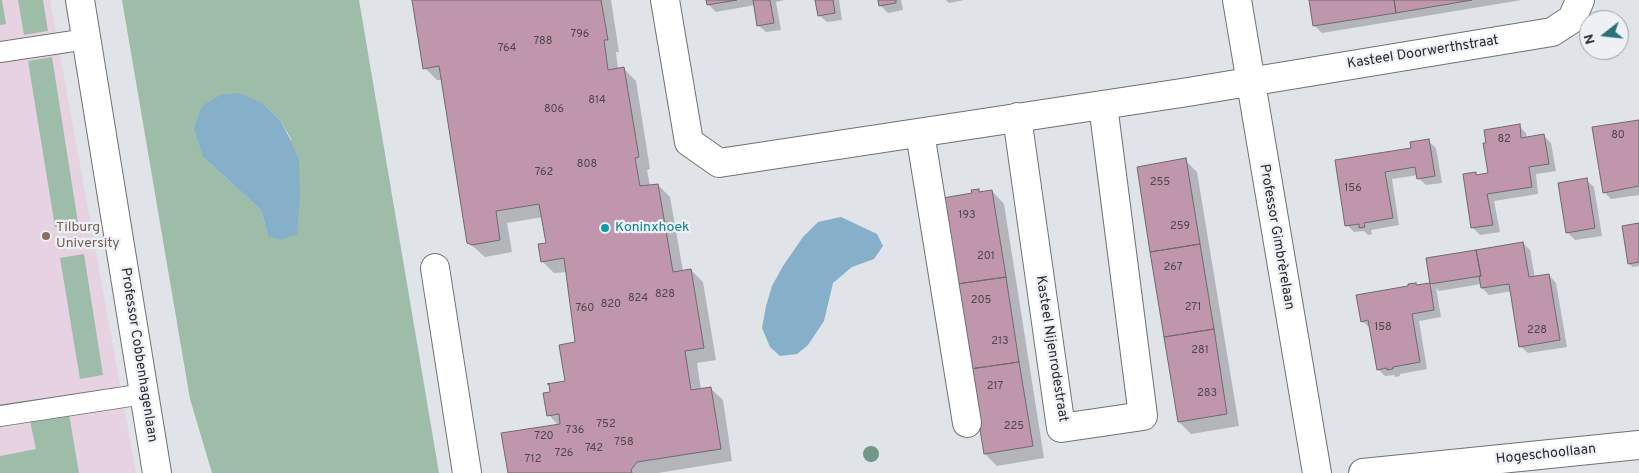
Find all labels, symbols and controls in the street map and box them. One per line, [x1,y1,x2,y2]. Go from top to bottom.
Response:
north arrow [1579,10,1629,60]
house number: 796 [571,28,589,42]
text: N [1581,32,1600,46]
street label: Kasteel Doorwerthstraat [1346,33,1500,73]
house number: 788 [534,35,552,49]
house number: 764 [498,42,516,56]
house number: 814 [588,94,606,108]
house number: 806 [544,103,564,117]
house number: 80 [1611,129,1625,143]
house number: 82 [1497,133,1511,147]
house number: 808 [577,158,597,172]
street label: Professor Gimbrèrelaan [1255,163,1297,311]
house number: 762 [535,166,553,180]
house number: 255 [1150,176,1170,190]
house number: 156 [1344,182,1362,196]
house number: 193 [958,209,976,223]
place label: Tilburg University [56,220,120,252]
place label: Koninxhoek [615,220,689,236]
house number: 259 [1170,220,1190,234]
marker: Koninxhoek [599,222,611,234]
marker: Tilburg University [40,230,52,242]
house number: 201 [977,250,995,264]
house number: 267 [1164,261,1182,275]
street label: Professor Cobbenhagenlaan [116,266,160,444]
street label: Kasteel Nijenrodestraat [1031,275,1071,423]
house number: 828 [655,288,675,302]
house number: 824 [628,292,648,306]
house number: 205 [971,294,991,308]
house number: 820 [601,298,621,312]
house number: 271 [1185,301,1201,315]
house number: 760 [576,302,594,316]
house number: 158 [1374,321,1392,335]
house number: 228 [1527,324,1547,338]
house number: 213 [991,335,1009,349]
house number: 281 [1191,344,1209,358]
house number: 217 [987,380,1003,394]
house number: 283 [1197,387,1217,401]
house number: 752 [596,418,616,432]
house number: 225 [1004,420,1024,434]
house number: 736 [566,424,584,438]
house number: 720 [534,430,554,444]
house number: 758 [614,436,634,450]
street label: Hogeschoollaan [1495,441,1597,469]
house number: 742 [585,442,603,456]
house number: 726 [555,447,573,461]
house number: 712 [525,453,541,467]

